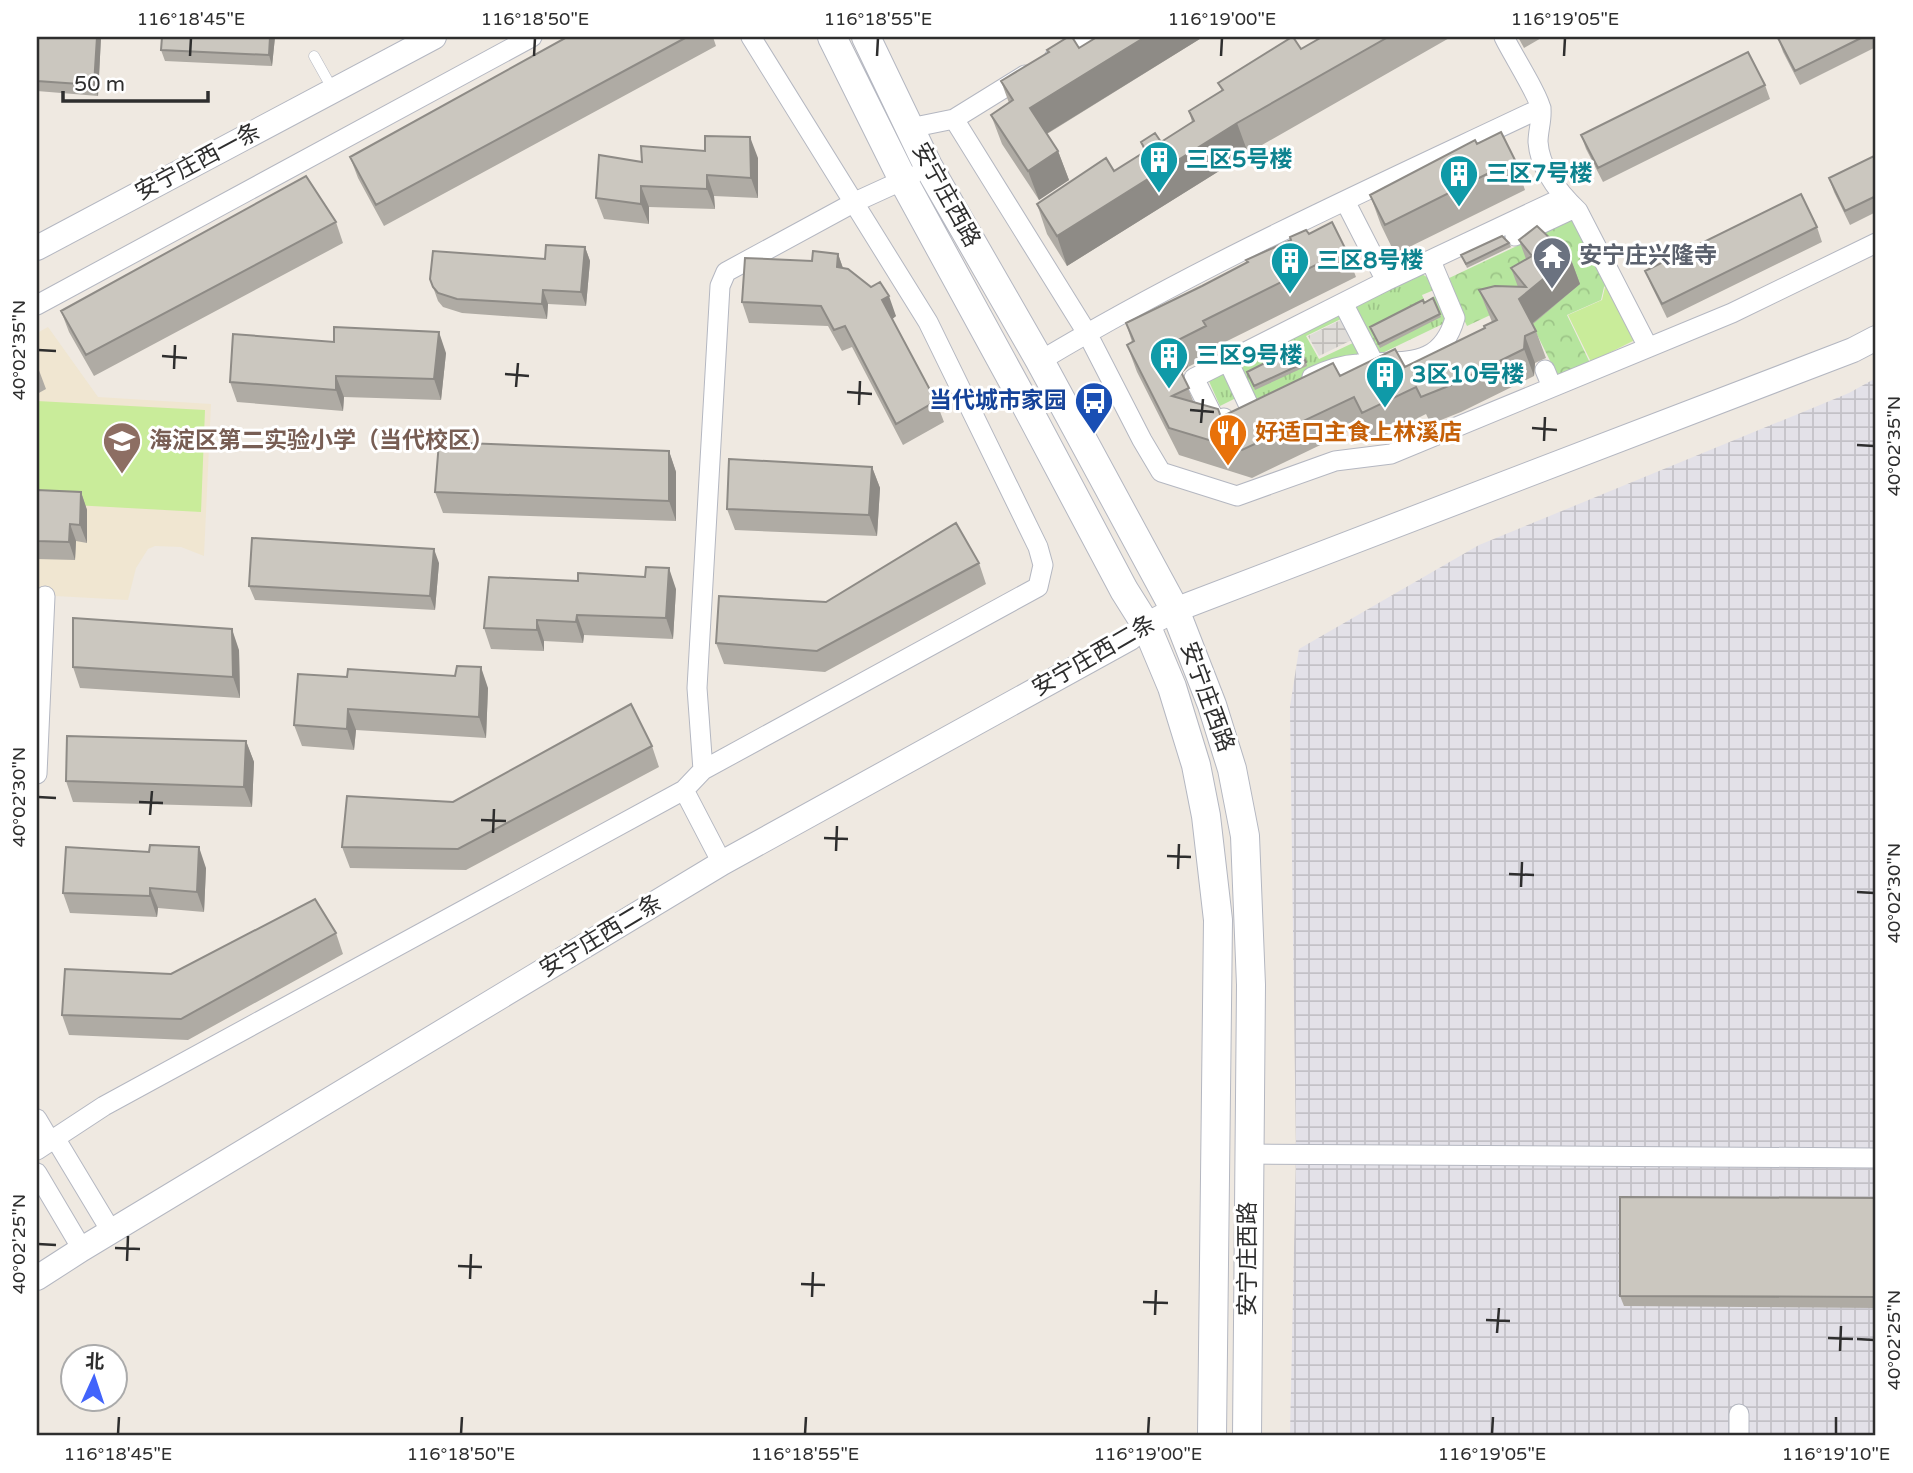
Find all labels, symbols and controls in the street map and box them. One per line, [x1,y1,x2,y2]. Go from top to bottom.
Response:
text: 116°18'45"E [137,8,245,30]
text: 116°18'50"E [481,8,589,30]
text: 116°18'55"E [824,8,932,30]
text: 116°19'00"E [1168,8,1276,30]
text: 116°19'05"E [1511,8,1619,30]
scale bar [63,60,208,104]
text: 50 m [74,72,125,97]
street label: 安宁庄西一条 [131,117,265,207]
street label: 安宁庄西路 [906,138,986,252]
building icon: 三区5号楼 [1138,139,1180,194]
place label: 三区5号楼 [1186,146,1292,174]
building icon: 三区7号楼 [1438,153,1480,208]
place label: 三区7号楼 [1486,160,1592,188]
temple icon: 安宁庄兴隆寺 [1531,235,1573,290]
building icon: 三区8号楼 [1269,240,1311,295]
place label: 安宁庄兴隆寺 [1579,242,1717,270]
place label: 三区8号楼 [1317,247,1423,275]
text: 40°02'35"N [8,300,30,400]
building icon: 三区9号楼 [1148,335,1190,390]
place label: 三区9号楼 [1196,342,1302,370]
building icon: 3区10号楼 [1364,354,1406,409]
place label: 3区10号楼 [1412,361,1524,389]
bus stop icon: 当代城市家园 [1073,380,1115,435]
place label: 当代城市家园 [929,387,1067,415]
text: 40°02'35"N [1883,396,1905,496]
restaurant icon: 好适口主食上林溪店 [1207,412,1249,467]
place label: 好适口主食上林溪店 [1255,419,1462,447]
school or university icon: 海淀区第二实验小学（当代校区） [101,420,143,475]
place label: 海淀区第二实验小学（当代校区） [149,427,494,455]
street label: 安宁庄西二条 [1027,609,1161,703]
street label: 安宁庄西路 [1174,638,1240,756]
text: 40°02'30"N [8,747,30,847]
text: 40°02'30"N [1883,843,1905,943]
street label: 安宁庄西二条 [535,888,667,984]
text: 40°02'25"N [8,1194,30,1294]
street label: 安宁庄西路 [1234,1202,1262,1317]
text: 40°02'25"N [1883,1290,1905,1390]
north arrow [60,1344,130,1414]
text: 北 [85,1351,105,1374]
text: 116°18'45"E [64,1443,172,1465]
text: 116°18'50"E [407,1443,515,1465]
text: 116°18'55"E [751,1443,859,1465]
text: 116°19'00"E [1094,1443,1202,1465]
text: 116°19'05"E [1438,1443,1546,1465]
text: 116°19'10"E [1782,1443,1890,1465]

